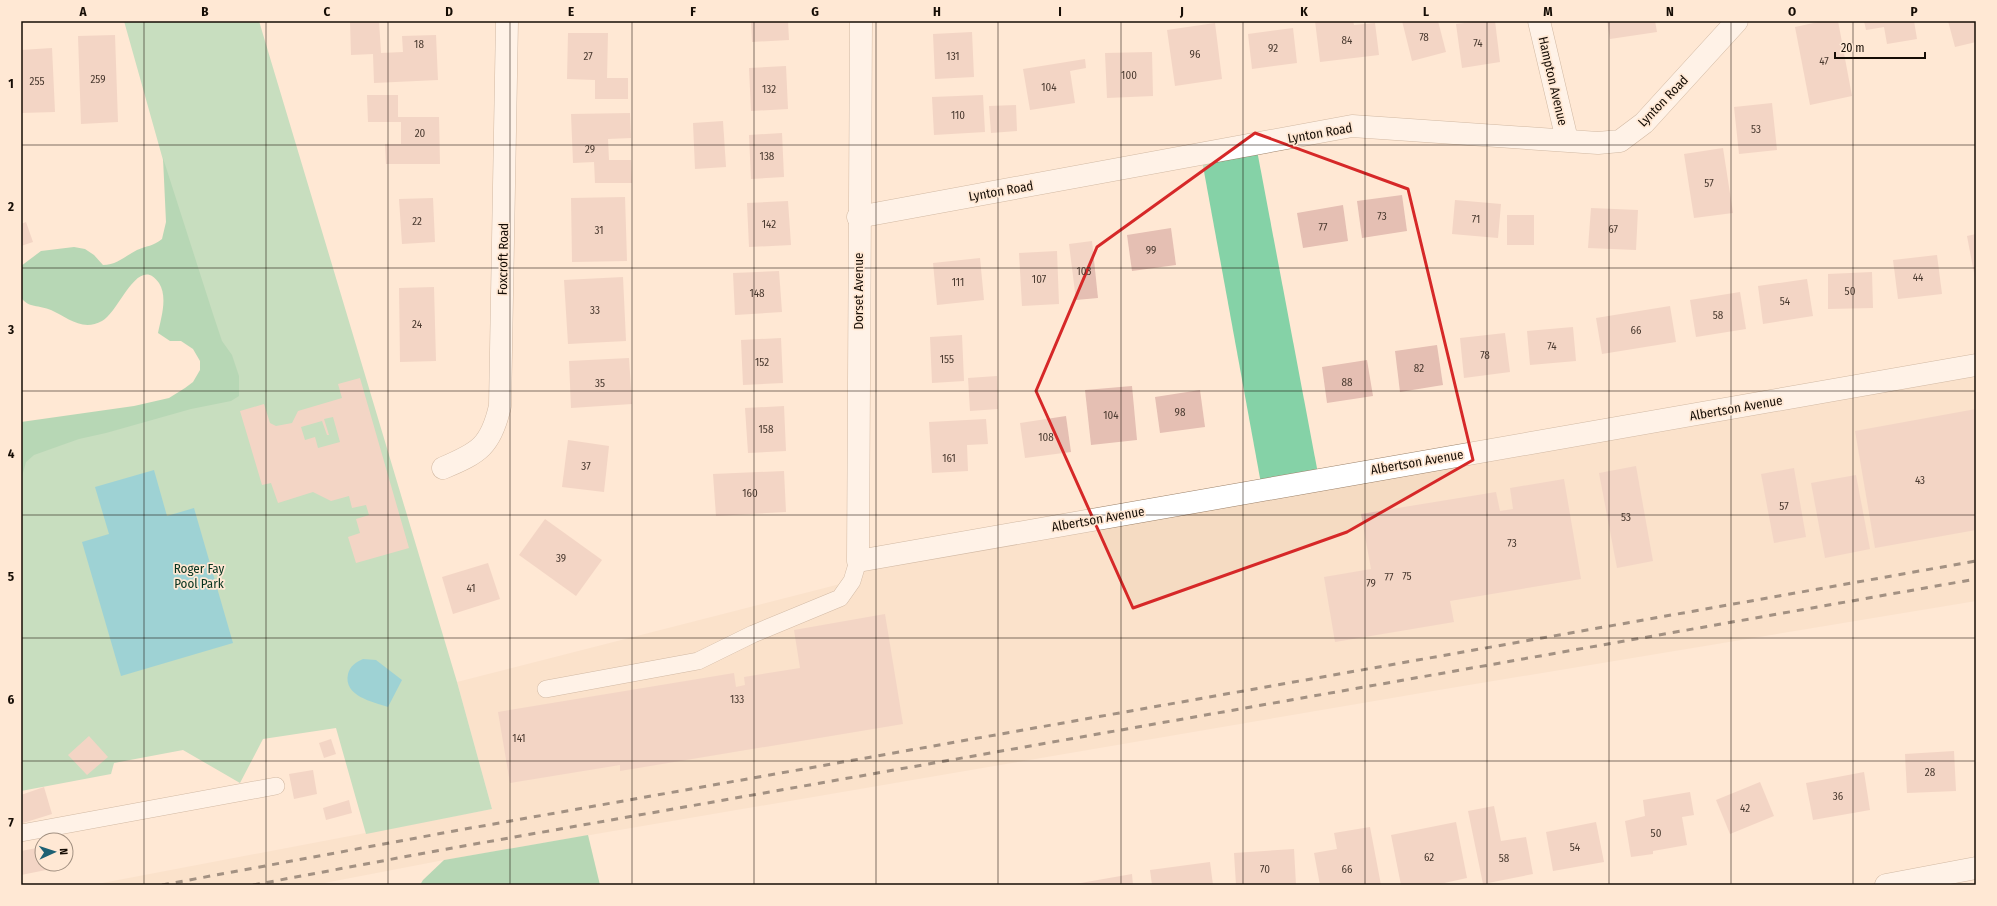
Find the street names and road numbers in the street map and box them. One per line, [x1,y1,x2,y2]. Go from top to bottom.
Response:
street label: Hampton Avenue [1535,35,1571,127]
street label: Lynton Road [1635,72,1691,130]
street label: Lynton Road [1287,120,1353,146]
street label: Lynton Road [968,178,1034,204]
street label: Foxcroft Road [495,223,511,295]
street label: Dorset Avenue [851,252,866,330]
street label: Albertson Avenue [1689,392,1783,424]
street label: Albertson Avenue [1370,446,1464,478]
street label: Albertson Avenue [1051,503,1145,535]

